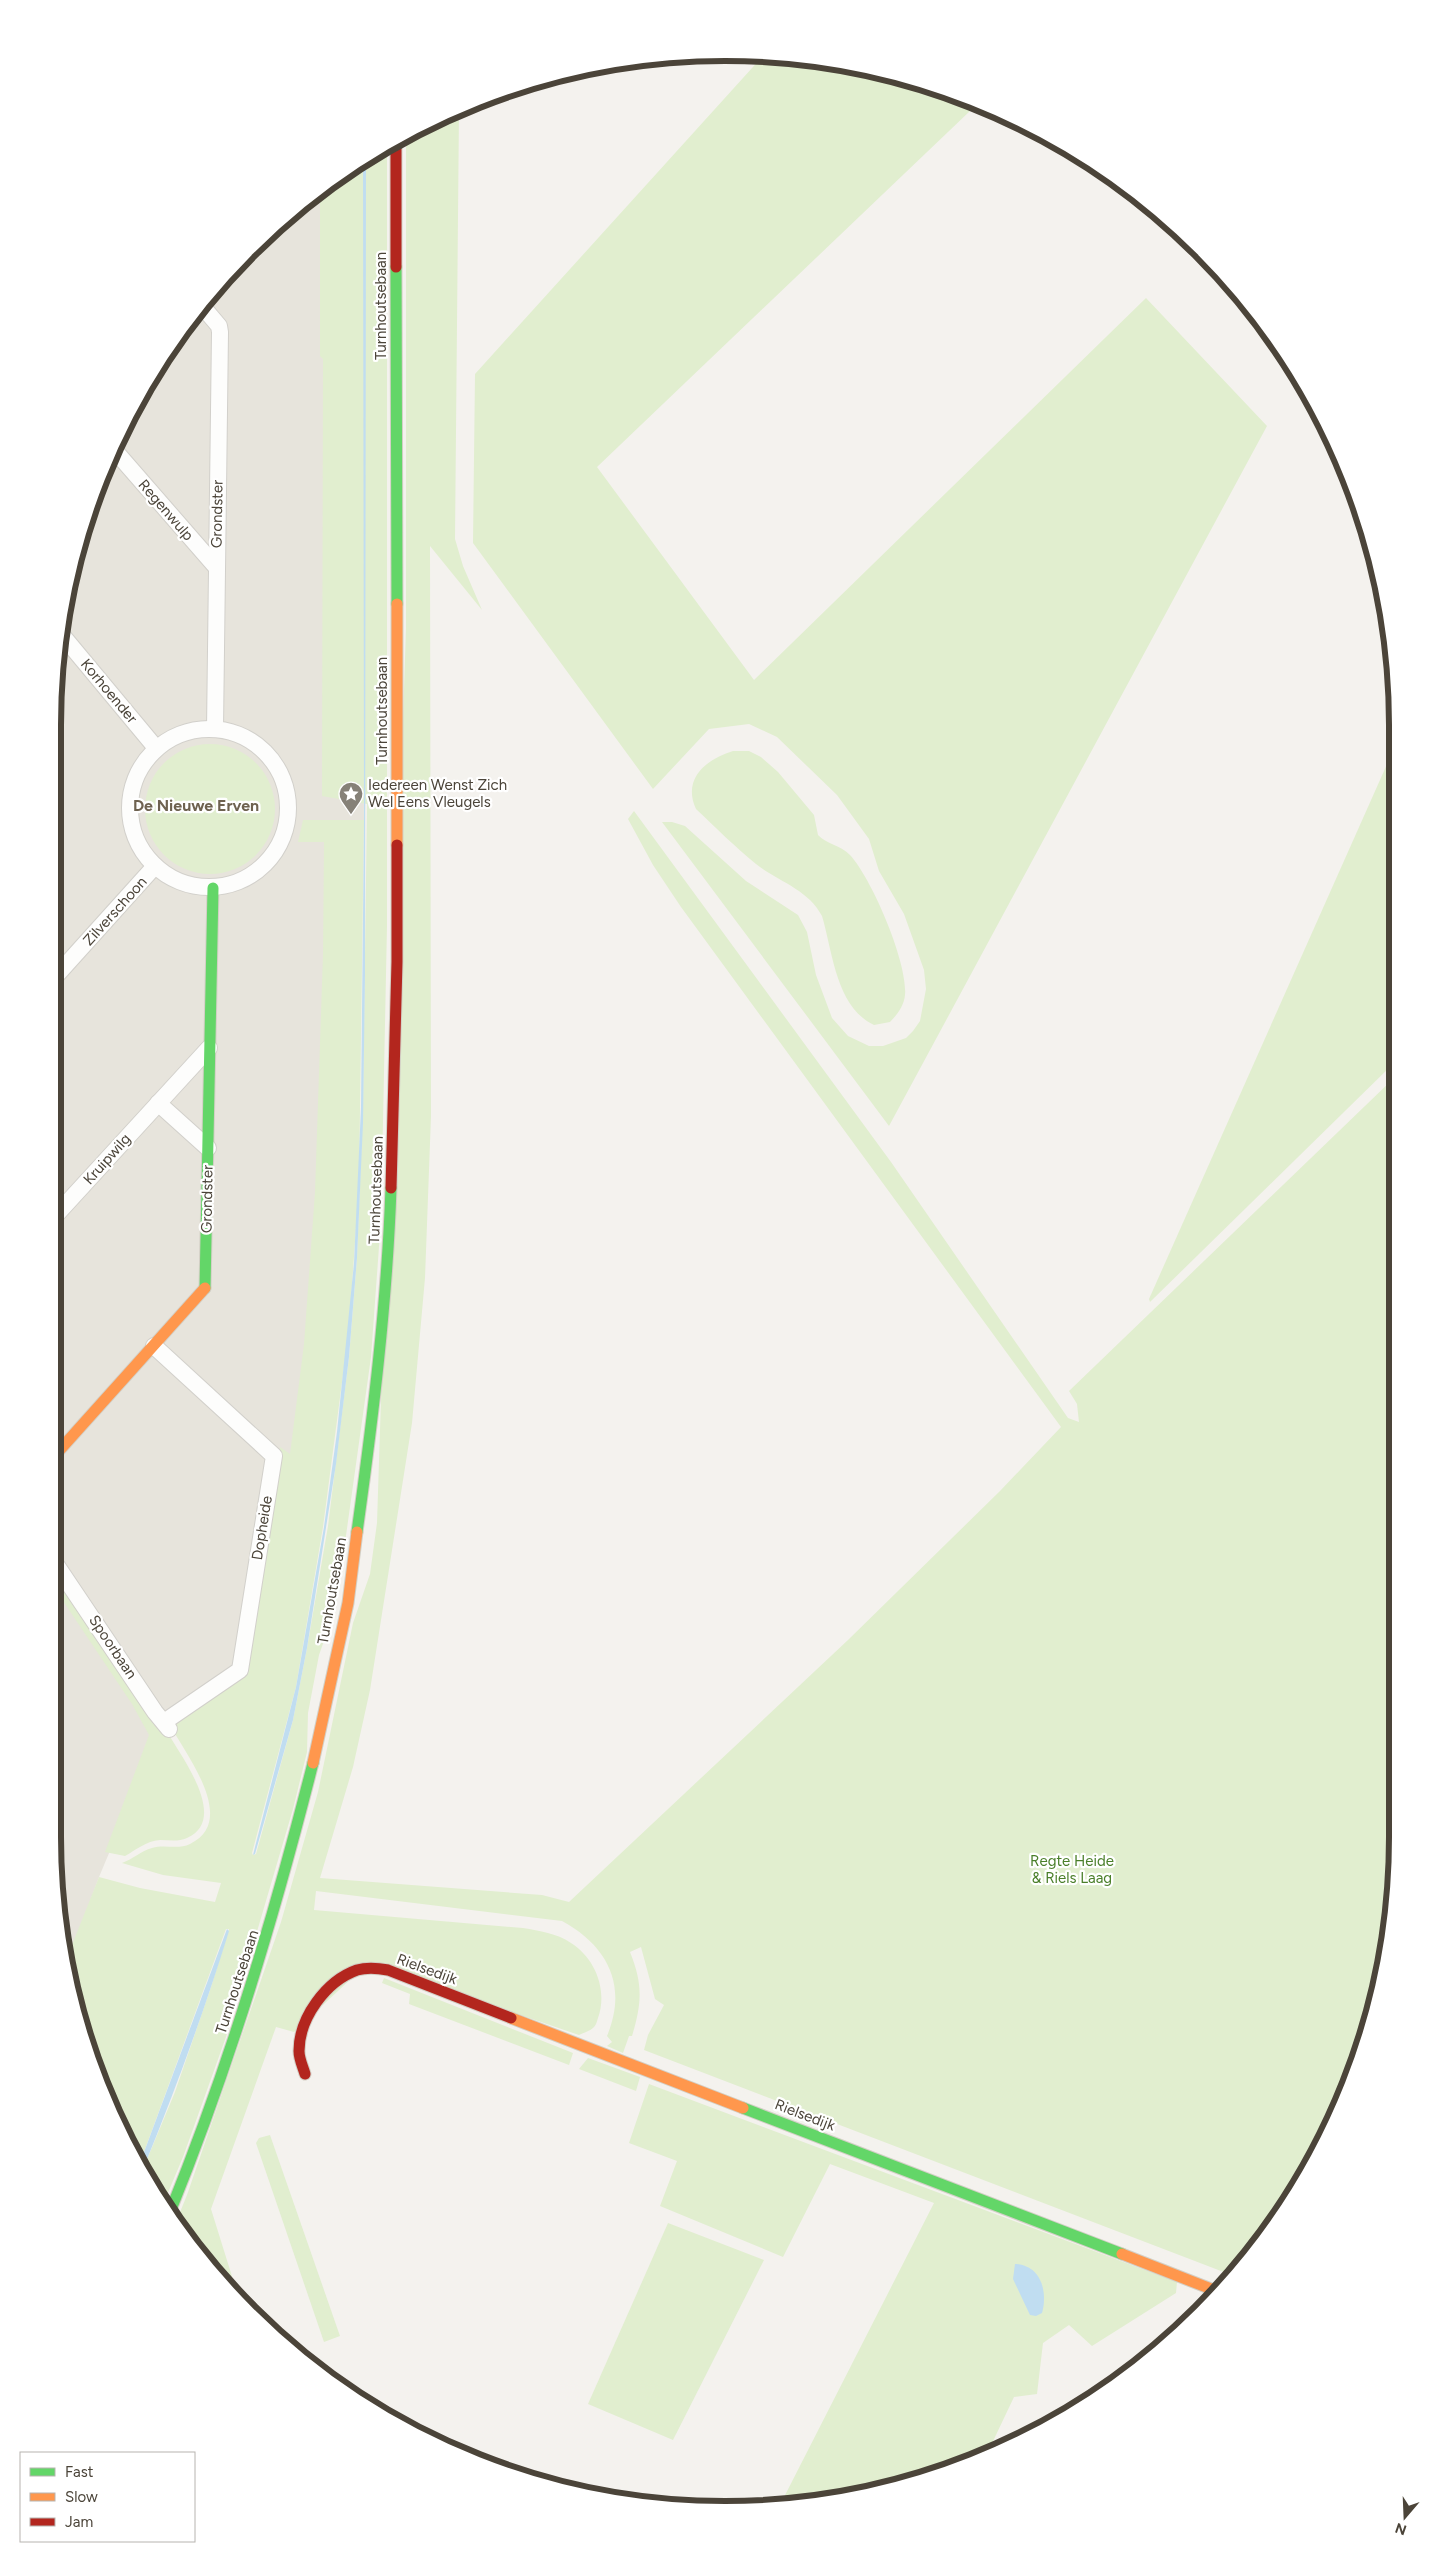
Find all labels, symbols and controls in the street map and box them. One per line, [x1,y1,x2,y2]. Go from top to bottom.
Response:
street label: Turnhoutsebaan [372,252,390,360]
street label: Regenwulp [135,476,198,544]
street label: Grondster [207,480,227,548]
street label: Korhoender [77,655,141,727]
street label: Turnhoutsebaan [373,657,391,765]
place label: Iedereen Wenst Zich Wel Eens Vleugels [368,776,507,811]
place icon: Iedereen Wenst Zich Wel Eens Vleugels [338,781,364,815]
district label: De Nieuwe Erven [133,796,259,815]
street label: Zilverschoon [79,873,151,949]
street label: Kruipwilg [80,1130,134,1188]
street label: Turnhoutsebaan [365,1136,387,1244]
street label: Grondster [197,1165,217,1233]
street label: Dopheide [248,1495,276,1561]
street label: Turnhoutsebaan [314,1536,350,1646]
street label: Spoorbaan [85,1612,141,1682]
park label: Regte Heide & Riels Laag [1030,1852,1114,1887]
street label: Turnhoutsebaan [212,1928,262,2036]
street label: Rielsedijk [394,1950,460,1988]
street label: Rielsedijk [772,2095,838,2135]
legend [20,2452,195,2542]
text: Fast [65,2463,94,2481]
text: Slow [65,2488,98,2506]
north arrow [1380,2492,1430,2542]
text: Jam [65,2513,93,2531]
text: N [1393,2519,1409,2539]

